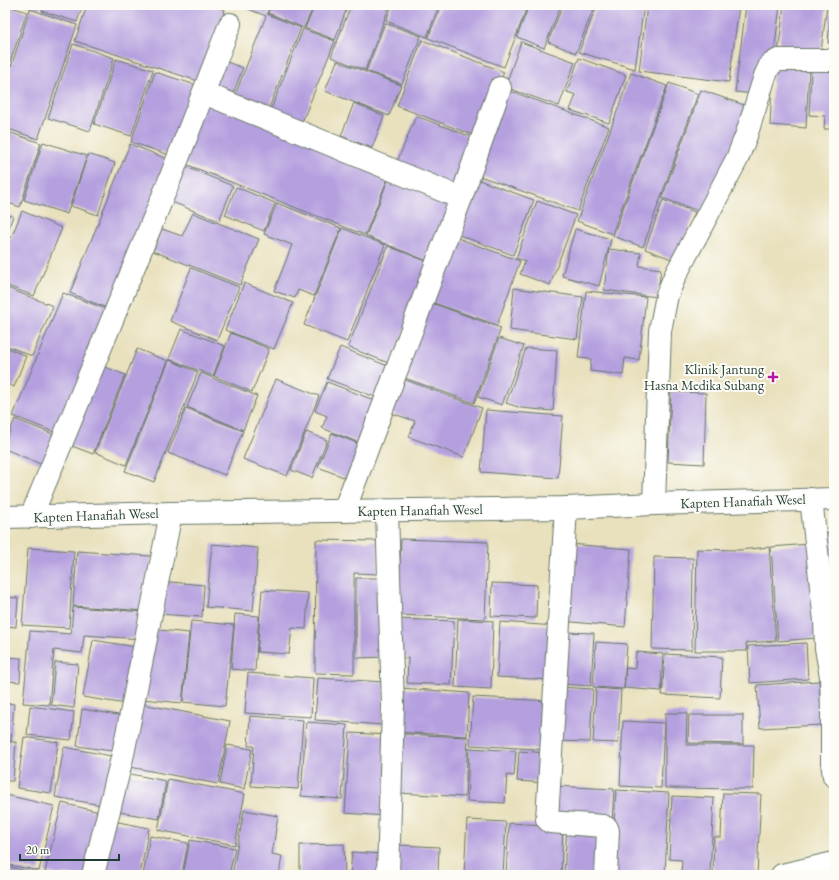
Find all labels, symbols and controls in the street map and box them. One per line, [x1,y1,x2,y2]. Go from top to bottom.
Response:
place label: Klinik Jantung Hasna Medika Subang [644,360,765,394]
marker: Klinik Jantung Hasna Medika Subang [767,371,779,383]
street label: Kapten Hanafiah Wesel [680,490,807,512]
street label: Kapten Hanafiah Wesel [357,500,483,520]
street label: Kapten Hanafiah Wesel [33,504,160,526]
scale bar [20,836,119,862]
text: 20 m [26,842,50,858]

